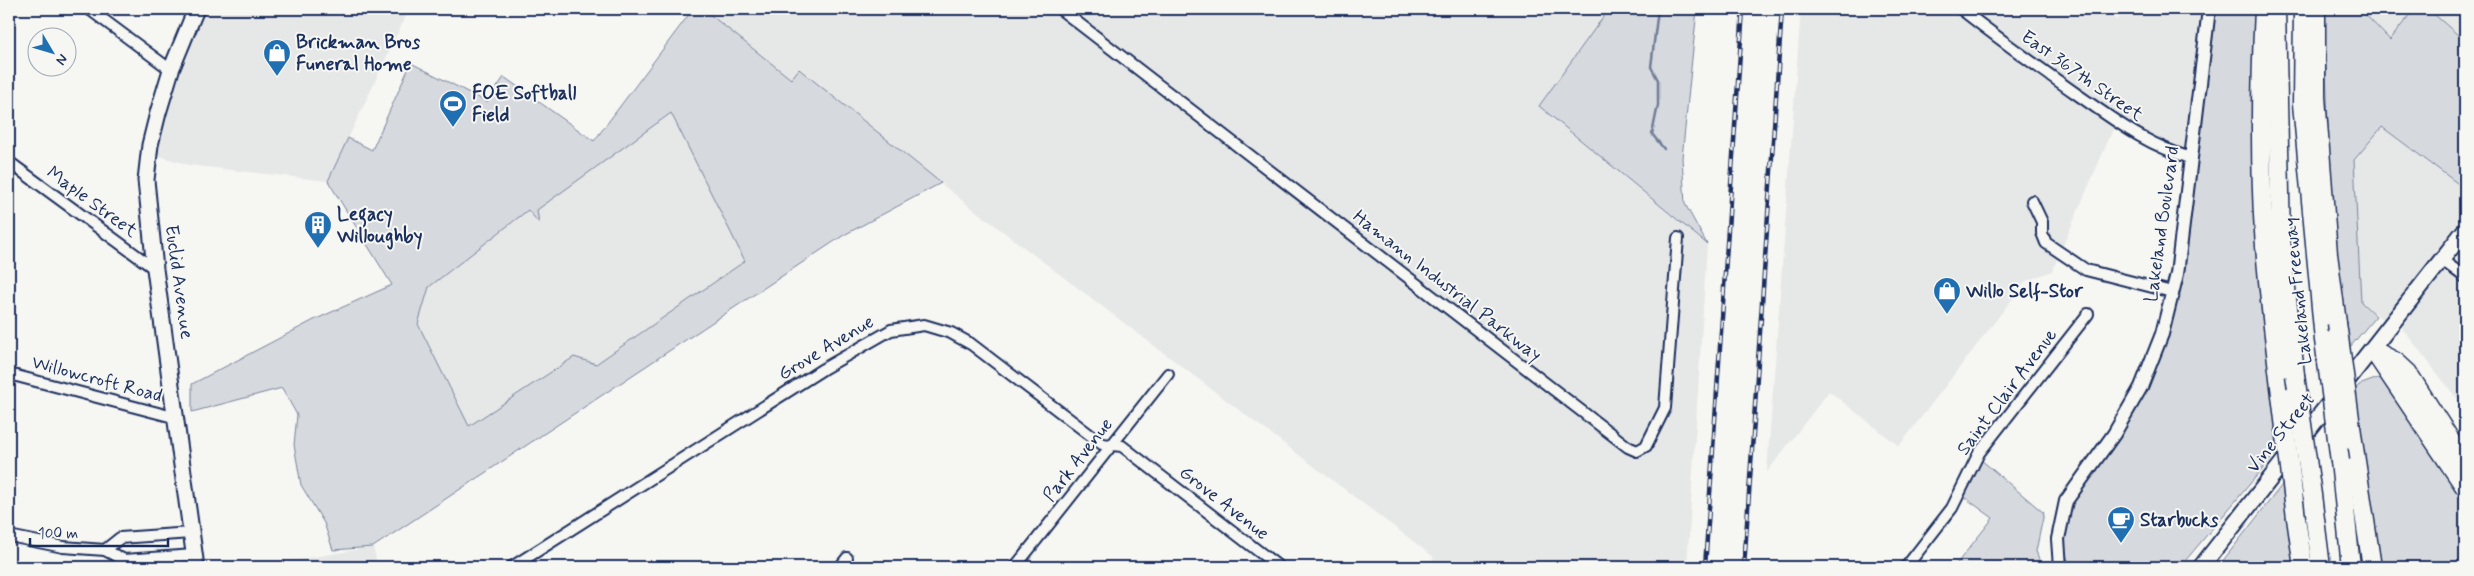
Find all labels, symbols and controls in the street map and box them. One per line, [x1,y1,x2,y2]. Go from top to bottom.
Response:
street label: East 367th Street [2016,24,2148,128]
north arrow [28,28,78,78]
place label: Brickman Bros Funeral Home [296,30,421,77]
shop icon: Brickman Bros Funeral Home [262,38,292,77]
text: N [51,50,71,69]
place label: FOE Softball Field [472,81,576,128]
sports icon: FOE Softball Field [438,89,468,128]
street label: Lakeland Boulevard [2139,144,2185,304]
street label: Maple Street [41,160,143,244]
place label: Legacy Willoughby [336,202,423,250]
street label: Hamann Industrial Parkway [1347,204,1547,368]
building icon: Legacy Willoughby [303,210,333,249]
street label: Lakeland Freeway [2278,216,2318,366]
street label: Euclid Avenue [159,223,199,341]
shop icon: Willo Self-Stor [1932,276,1962,315]
place label: Willo Self-Stor [1965,279,2084,304]
street label: Grove Avenue [773,310,879,386]
street label: Saint Clair Avenue [1951,324,2063,460]
street label: Willowcroft Road [29,350,165,408]
street label: Vine Street [2241,388,2321,478]
street label: Park Avenue [1037,413,1119,507]
street label: Grove Avenue [1174,460,1274,546]
cafe icon: Starbucks [2106,505,2136,544]
place label: Starbucks [2140,508,2219,533]
scale bar [30,516,168,548]
text: 100 m [38,524,78,544]

